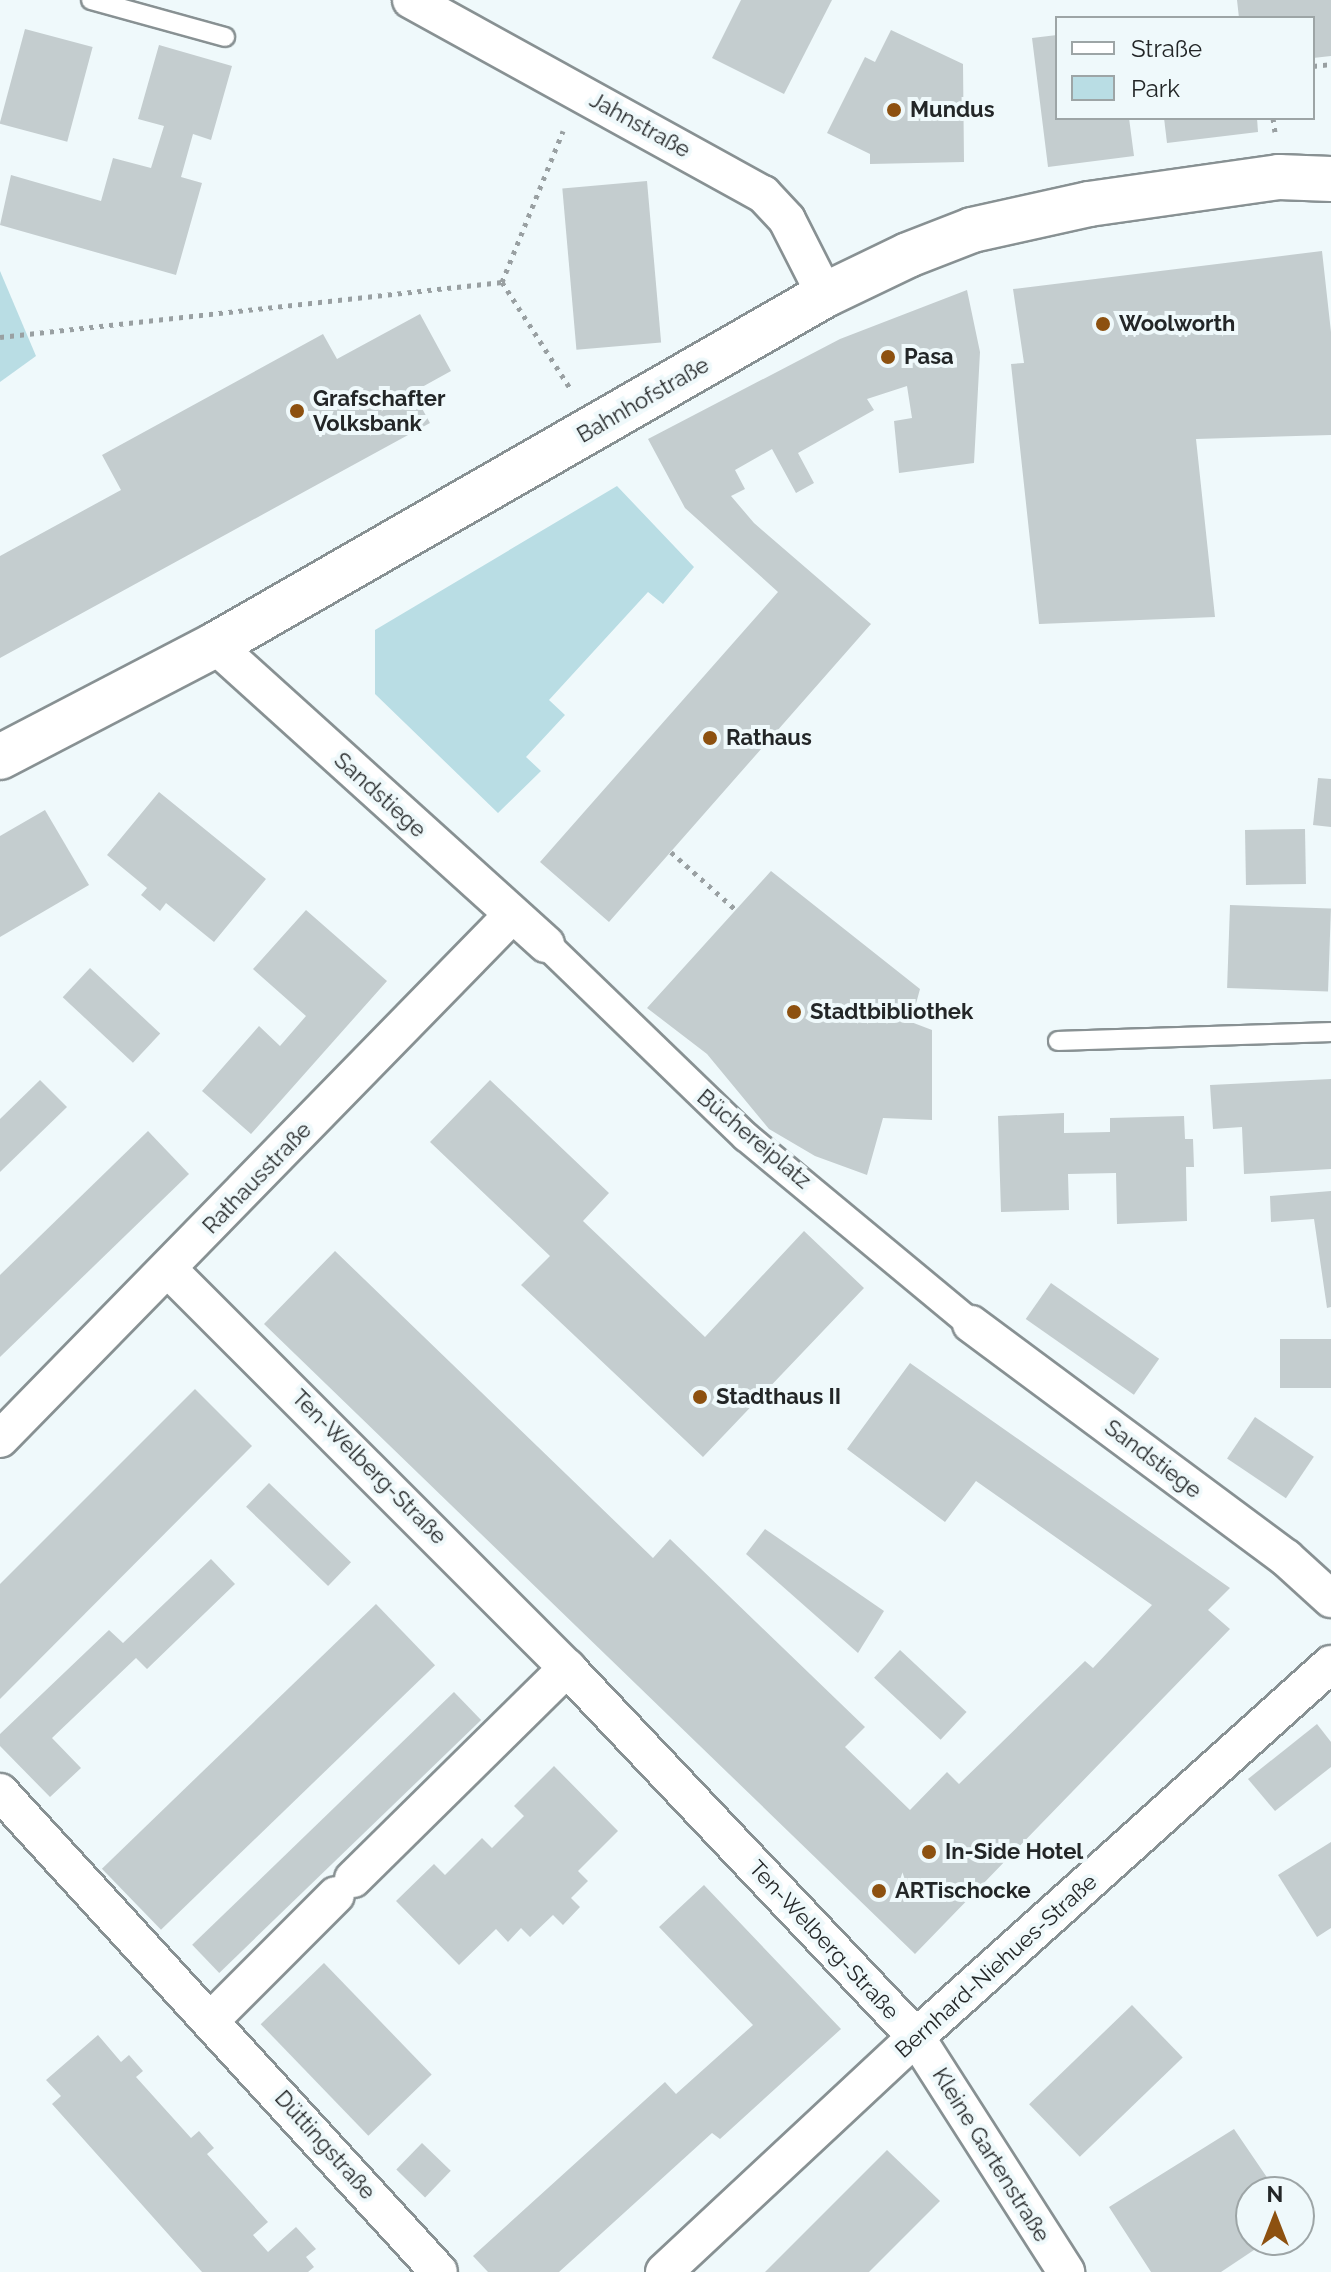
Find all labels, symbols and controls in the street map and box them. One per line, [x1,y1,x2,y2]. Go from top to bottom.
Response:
legend [1055,16,1315,120]
text: Straße [1131,34,1202,63]
text: Park [1131,74,1180,103]
street label: Jahnstraße [585,87,695,163]
place label: Mundus [910,97,995,123]
marker: Mundus [885,101,903,119]
place label: Woolworth [1119,311,1235,337]
marker: Woolworth [1094,315,1112,333]
place label: Pasa [904,344,954,370]
marker: Pasa [879,348,897,366]
street label: Bahnhofstraße [572,352,714,448]
place label: Grafschafter Volksbank [313,385,445,436]
marker: Grafschafter Volksbank [288,402,306,420]
place label: Rathaus [726,725,812,751]
marker: Rathaus [701,729,719,747]
street label: Sandstiege [329,747,431,843]
place label: Stadtbibliothek [810,999,973,1025]
marker: Stadtbibliothek [785,1003,803,1021]
street label: Büchereiplatz [692,1084,816,1194]
street label: Rathausstraße [197,1117,317,1239]
street label: Ten-Welberg-Straße [286,1384,452,1550]
place label: Stadthaus II [716,1384,841,1410]
marker: Stadthaus II [691,1388,709,1406]
street label: Sandstiege [1100,1414,1206,1504]
place label: In-Side Hotel [945,1839,1083,1865]
marker: In-Side Hotel [920,1843,938,1861]
street label: Ten-Welberg-Straße [744,1855,904,2025]
street label: Bernhard-Niehues-Straße [890,1869,1102,2063]
place label: ARTischocke [895,1878,1031,1904]
marker: ARTischocke [870,1882,888,1900]
street label: Kleine Gartenstraße [927,2063,1055,2247]
street label: Düttingstraße [269,2085,381,2205]
north arrow [1235,2176,1315,2256]
text: N [1267,2181,1283,2207]

